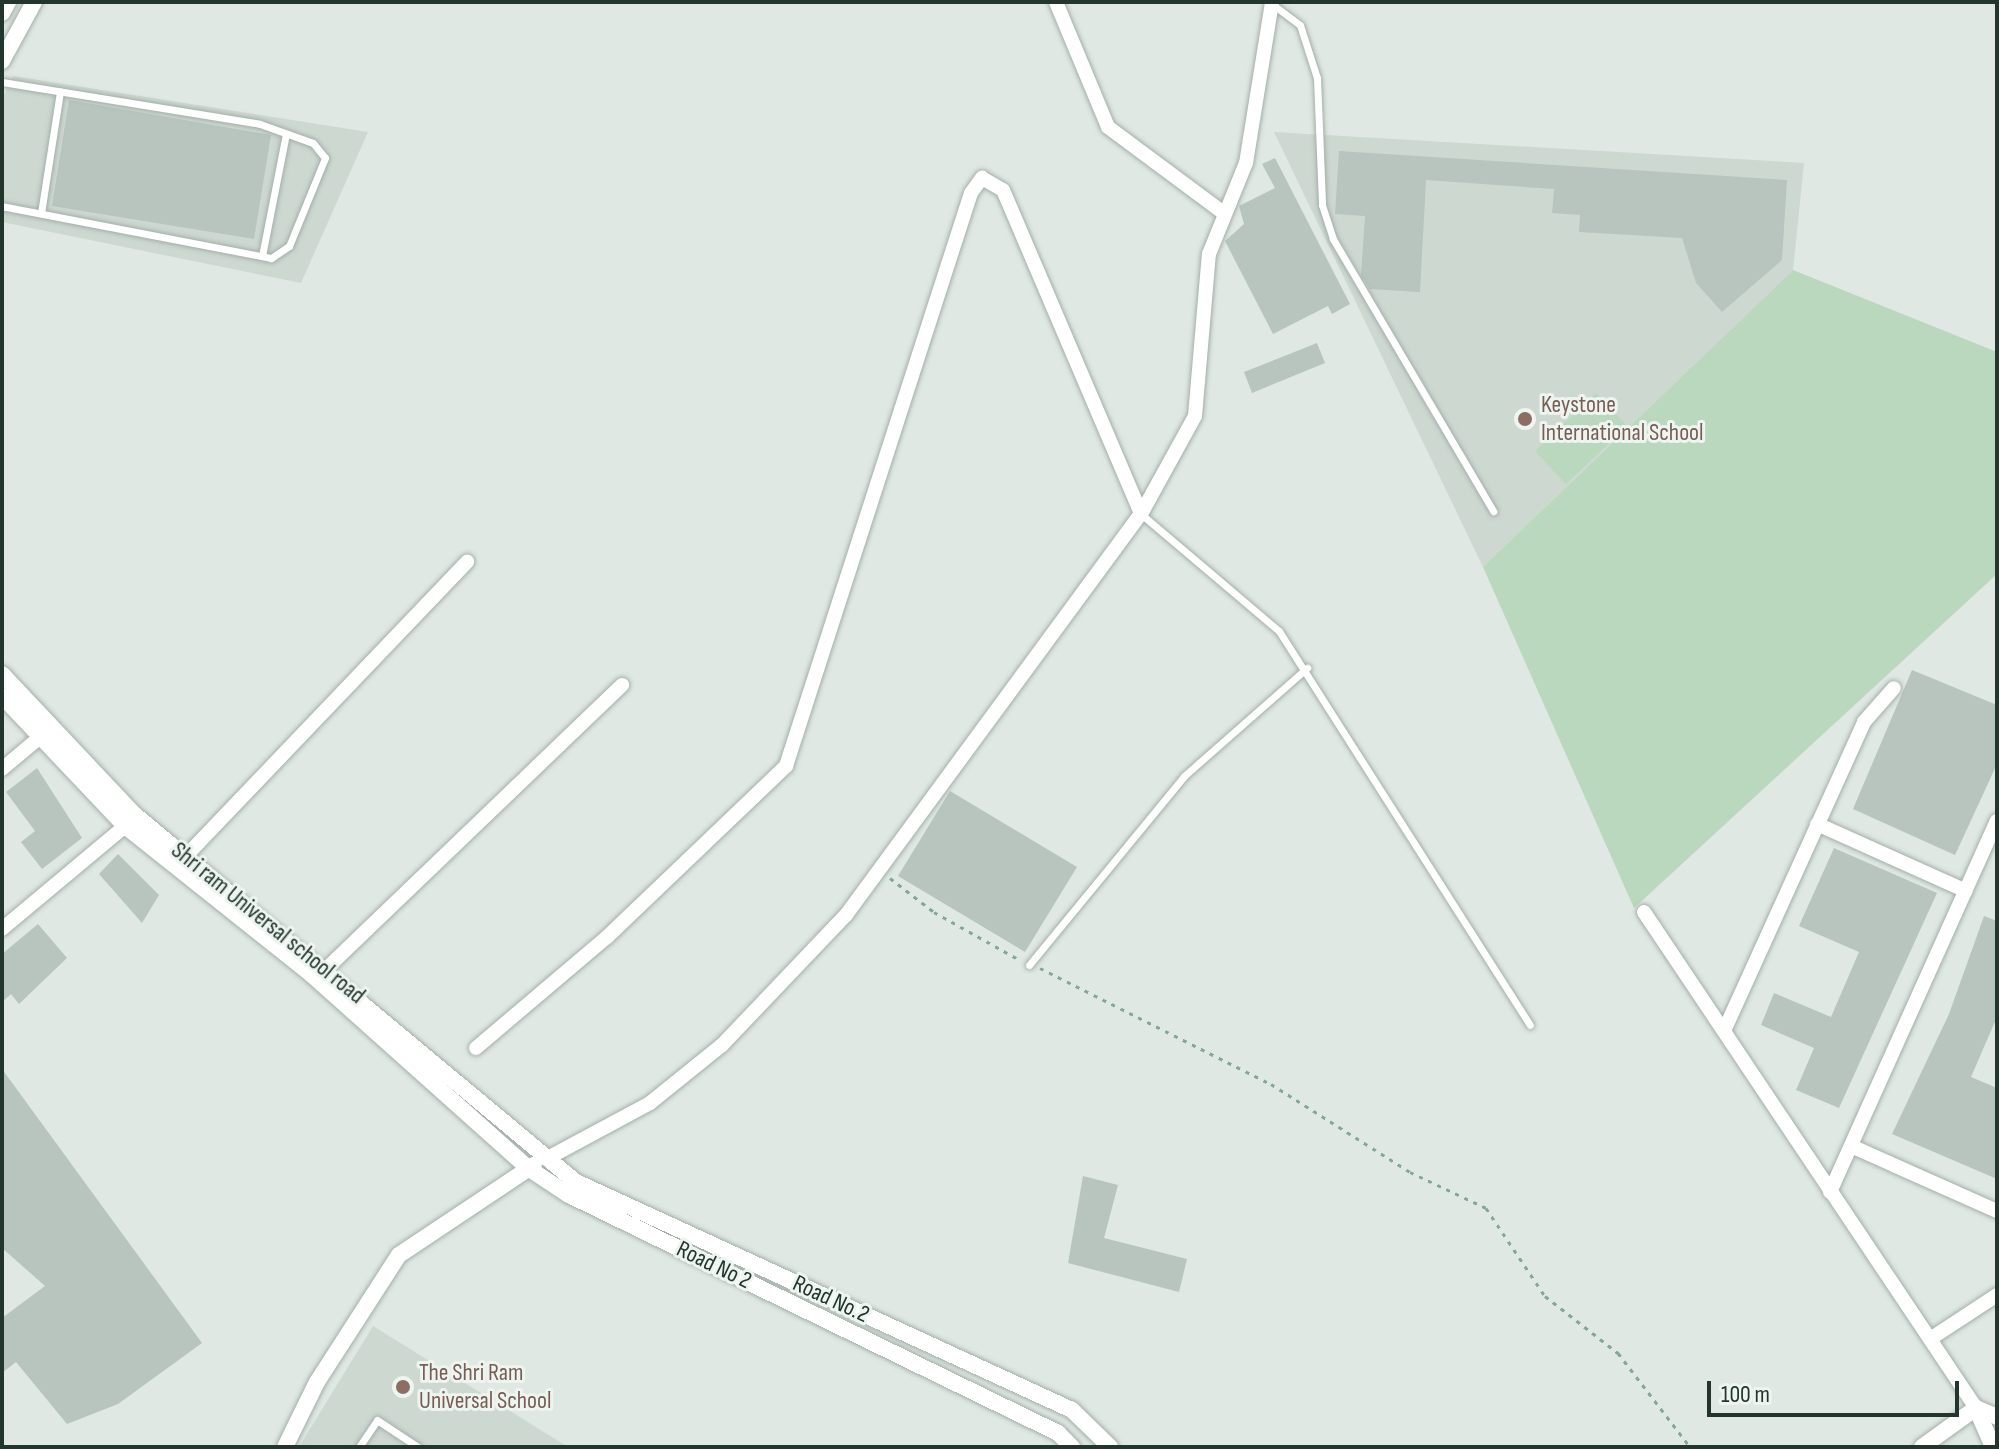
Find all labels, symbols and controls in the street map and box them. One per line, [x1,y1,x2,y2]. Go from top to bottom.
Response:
place label: Keystone International School [1541,391,1704,447]
marker: Keystone International School [1516,410,1534,428]
street label: Shri ram Universal school road [165,836,371,1010]
street label: Road No 2 [672,1235,756,1295]
street label: Road No.2 [788,1269,874,1329]
place label: The Shri Ram Universal School [419,1359,551,1415]
scale bar [1711,1365,1963,1415]
marker: The Shri Ram Universal School [394,1378,412,1396]
text: 100 m [1721,1380,1770,1409]

